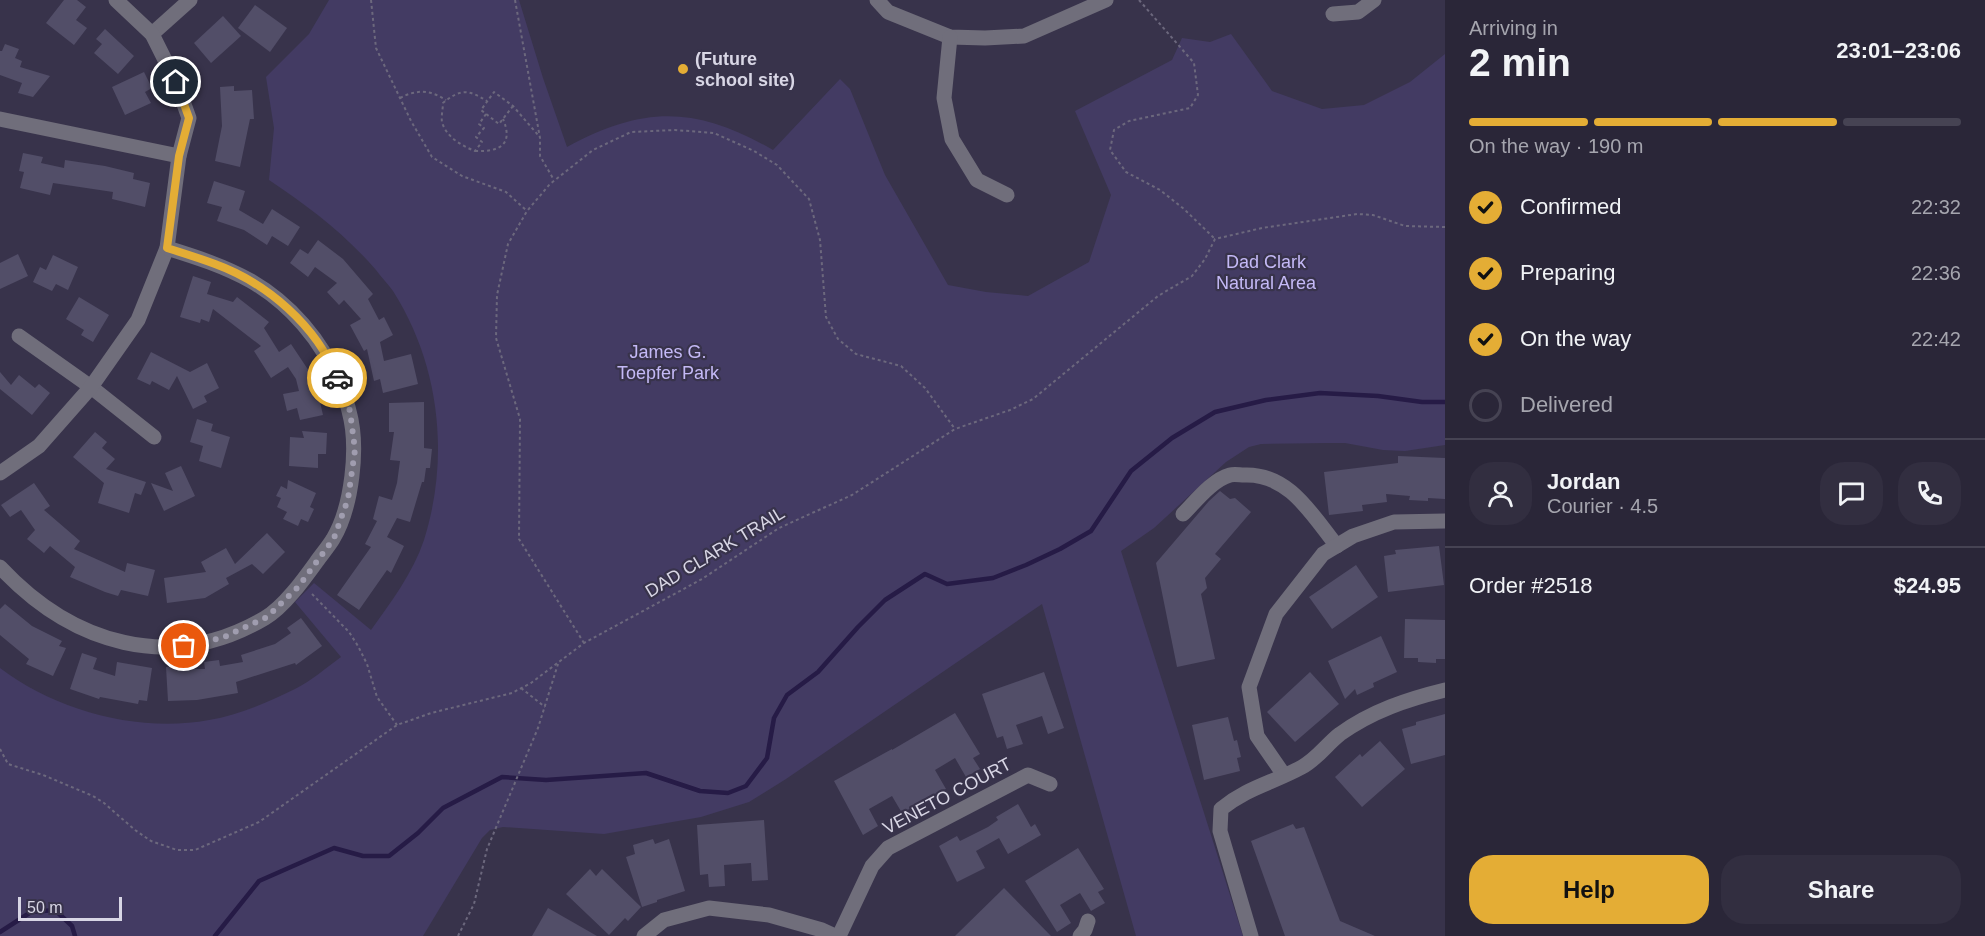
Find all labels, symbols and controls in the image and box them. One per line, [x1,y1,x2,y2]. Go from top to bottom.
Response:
text: Arriving in [1469,17,1558,39]
text: 23:01–23:06 [1836,38,1961,63]
text: 2 min [1469,41,1571,84]
place label: (Future school site) [695,49,795,90]
pin [150,56,201,107]
marker: (Future school site) [676,62,690,76]
icon: home [159,65,192,98]
text: On the way · 190 m [1469,135,1644,157]
icon: check [1469,191,1502,224]
text: Confirmed [1520,194,1621,219]
text: 22:32 [1911,196,1961,218]
park label: Dad Clark Natural Area [1216,252,1317,293]
icon: check [1469,257,1502,290]
text: Preparing [1520,260,1615,285]
text: 22:36 [1911,262,1961,284]
icon: check [1469,323,1502,356]
text: On the way [1520,326,1631,351]
text: 22:42 [1911,328,1961,350]
park label: James G. Toepfer Park [617,342,720,383]
courier [307,348,367,408]
icon: car [321,362,354,395]
text: Delivered [1520,392,1613,417]
button: person [1469,462,1532,525]
button: chat [1820,462,1883,525]
button: phone [1898,462,1961,525]
text: Jordan [1547,469,1620,494]
text: Courier · 4.5 [1547,495,1658,517]
street label: DAD CLARK TRAIL [642,503,788,601]
text: Order #2518 [1469,573,1593,598]
text: $24.95 [1894,573,1961,598]
pin [158,620,209,671]
icon: bag [167,629,200,662]
street label: VENETO COURT [879,754,1015,838]
button: Help [1469,855,1709,924]
button: Share [1721,855,1961,924]
scale bar [18,894,122,922]
text: 50 m [27,899,63,916]

